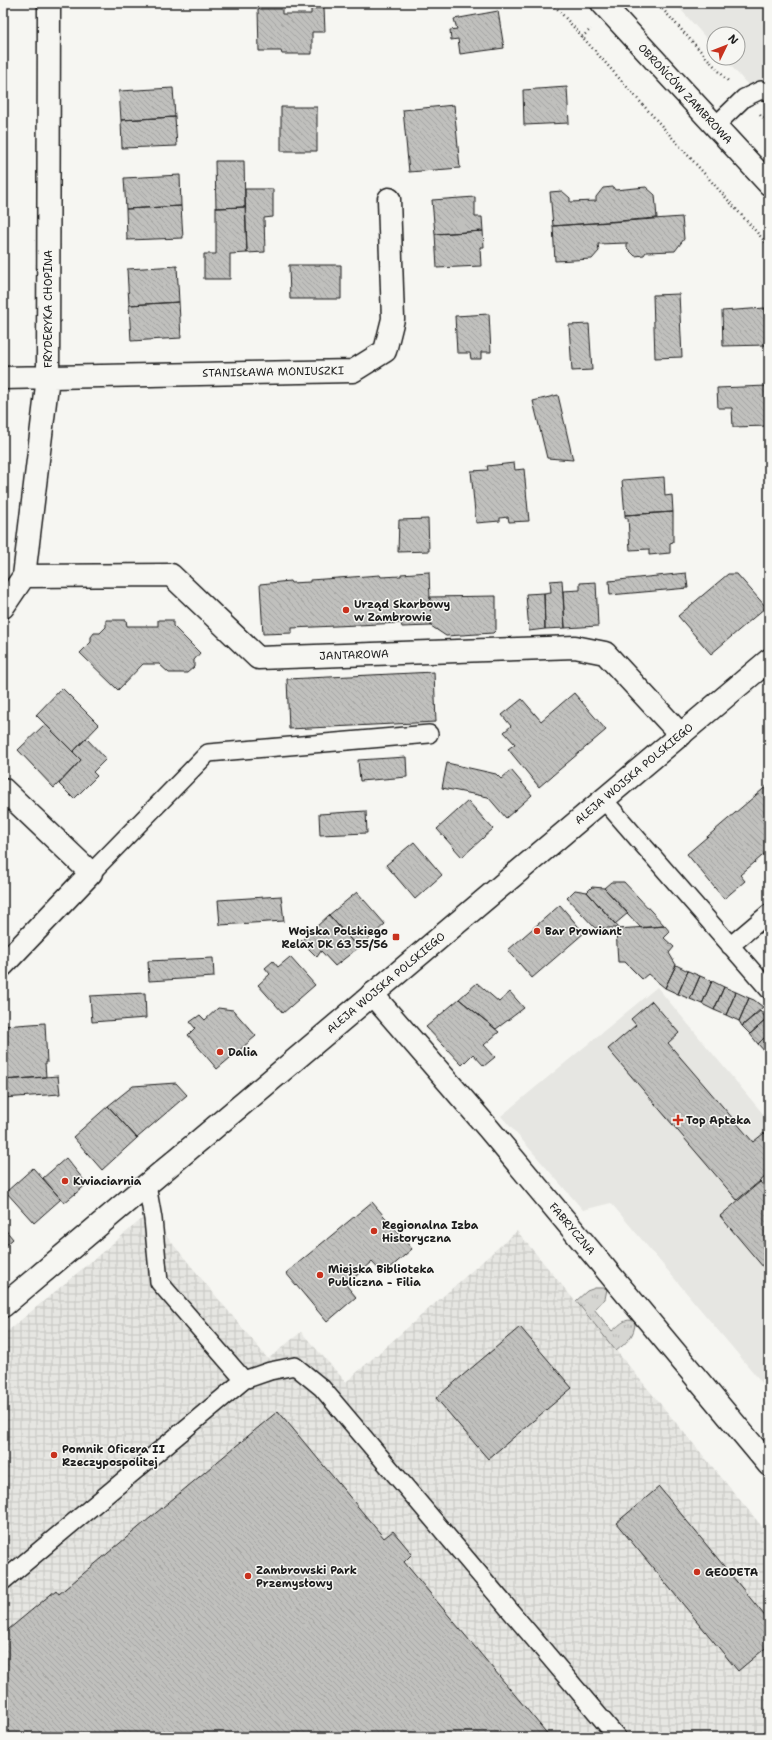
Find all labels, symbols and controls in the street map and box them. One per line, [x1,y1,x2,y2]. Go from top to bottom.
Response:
north arrow [706,26,746,66]
text: N [724,31,742,48]
street label: OBROŃCÓW ZAMBROWA [634,40,736,147]
street label: FRYDERYKA CHOPINA [41,250,56,368]
street label: STANISŁAWA MONIUSZKI [202,363,344,381]
place label: Urząd Skarbowy w Zambrowie [354,597,451,625]
marker: Urząd Skarbowy w Zambrowie [341,605,351,615]
street label: JANTAROWA [319,646,389,664]
street label: ALEJA WOJSKA POLSKIEGO [572,720,696,828]
place label: Wojska Polskiego Relax DK 63 55/56 [282,924,388,952]
place label: Bar Prowiant [545,924,622,939]
marker: Bar Prowiant [532,926,542,936]
street label: ALEJA WOJSKA POLSKIEGO [324,929,448,1037]
marker: Wojska Polskiego Relax DK 63 55/56 [391,932,401,942]
place label: Dalia [228,1045,258,1060]
marker: Dalia [215,1047,225,1057]
place label: Top Apteka [686,1113,751,1128]
marker: Top Apteka [673,1115,683,1125]
place label: Kwiaciarnia [73,1174,142,1189]
marker: Kwiaciarnia [60,1176,70,1186]
street label: FABRYCZNA [546,1200,598,1258]
place label: Regionalna Izba Historyczna [382,1218,479,1246]
marker: Regionalna Izba Historyczna [369,1226,379,1236]
place label: Miejska Biblioteka Publiczna - Filia [328,1262,434,1290]
marker: Miejska Biblioteka Publiczna - Filia [315,1270,325,1280]
place label: Pomnik Oficera II Rzeczypospolitej [62,1442,165,1470]
marker: Pomnik Oficera II Rzeczypospolitej [49,1450,59,1460]
place label: Zambrowski Park Przemysłowy [256,1563,357,1591]
place label: GEODETA [705,1565,759,1580]
marker: GEODETA [692,1567,702,1577]
marker: Zambrowski Park Przemysłowy [243,1571,253,1581]

